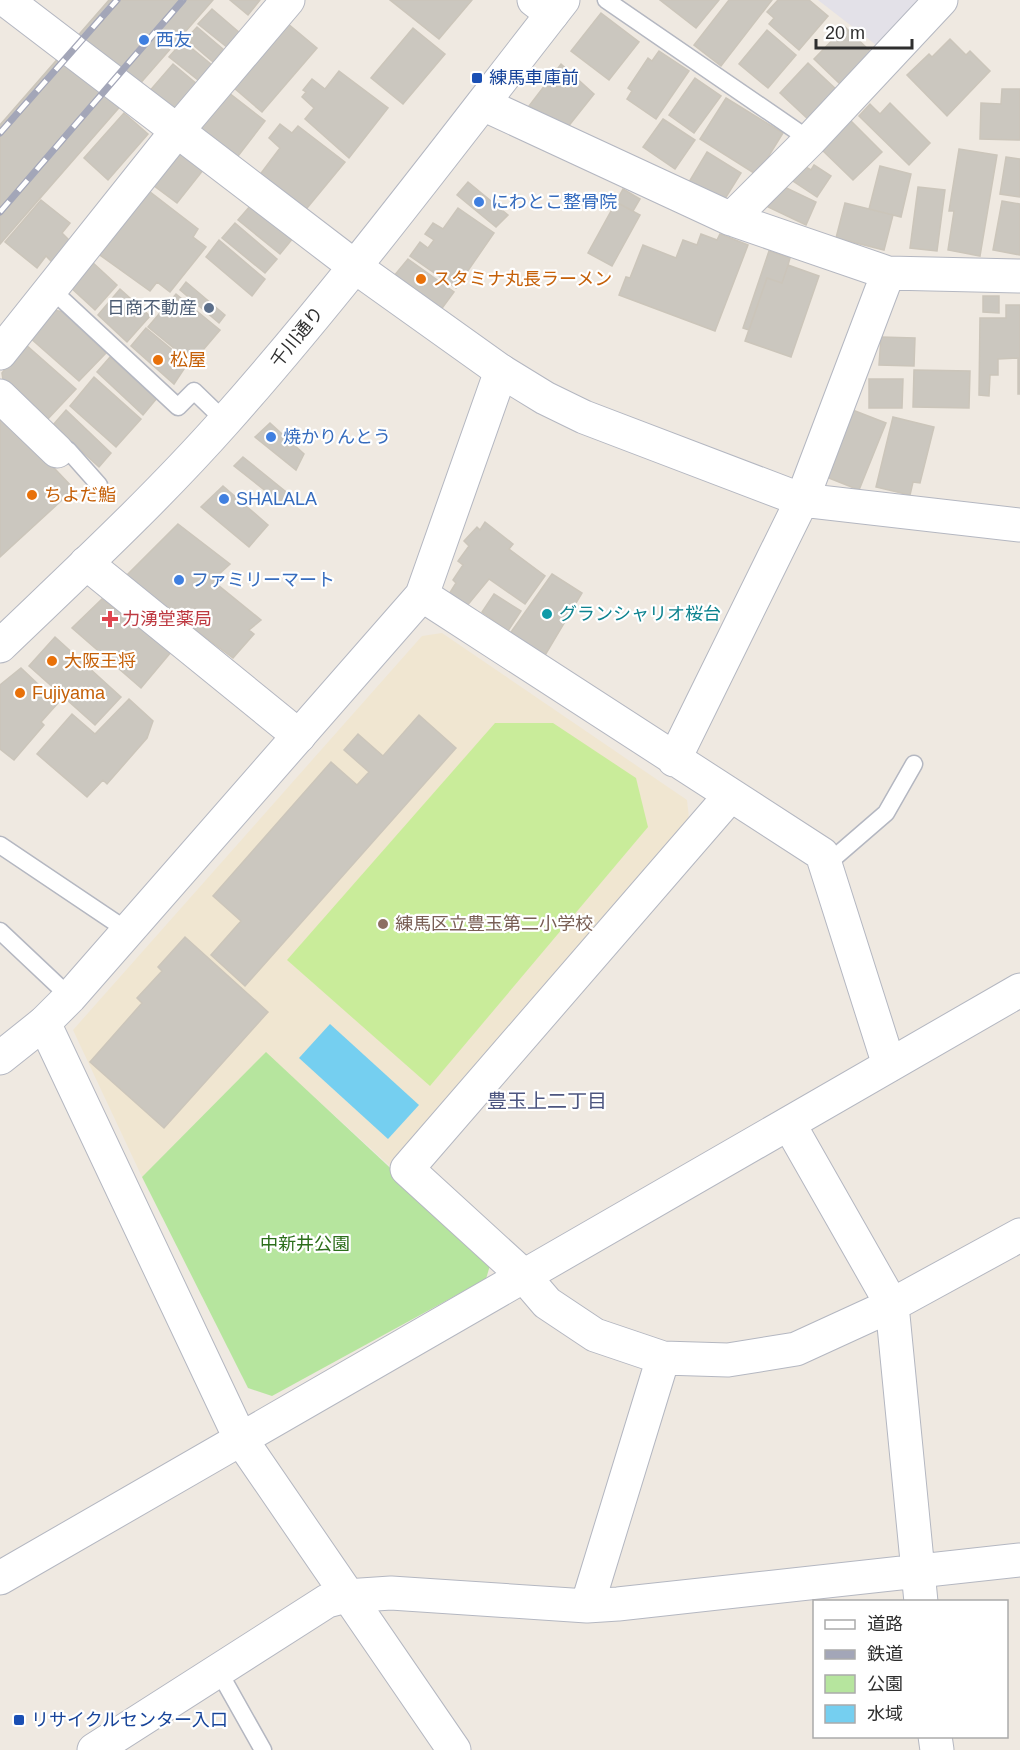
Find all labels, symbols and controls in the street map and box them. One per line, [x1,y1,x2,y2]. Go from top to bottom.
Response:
scale bar [816,12,912,50]
text: 20 m [825,23,865,43]
place label: 西友 [156,30,192,50]
marker: 西友 [137,33,151,47]
place label: 練馬車庫前 [489,68,579,88]
marker: 練馬車庫前 [470,71,484,85]
place label: にわとこ整骨院 [491,192,617,212]
marker: にわとこ整骨院 [472,195,486,209]
place label: スタミナ丸長ラーメン [433,269,612,289]
marker: スタミナ丸長ラーメン [414,272,428,286]
place label: 日商不動産 [107,298,197,318]
marker: 日商不動産 [202,301,216,315]
street label: 千川通り [267,303,327,371]
place label: 松屋 [170,350,206,370]
marker: 松屋 [151,353,165,367]
place label: 焼かりんとう [283,427,391,447]
marker: 焼かりんとう [264,430,278,444]
place label: ちよだ鮨 [44,485,116,505]
marker: ちよだ鮨 [25,488,39,502]
place label: SHALALA [236,489,317,509]
marker: SHALALA [217,492,231,506]
place label: ファミリーマート [191,570,335,590]
marker: ファミリーマート [172,573,186,587]
place label: グランシャリオ桜台 [559,604,721,624]
marker: グランシャリオ桜台 [540,607,554,621]
place label: 力湧堂薬局 [122,609,212,629]
marker: 力湧堂薬局 [103,612,117,626]
place label: 大阪王将 [64,651,136,671]
marker: 大阪王将 [45,654,59,668]
place label: Fujiyama [32,683,106,703]
marker: Fujiyama [13,686,27,700]
place label: 練馬区立豊玉第二小学校 [395,914,593,934]
marker: 練馬区立豊玉第二小学校 [376,917,390,931]
district label: 豊玉上二丁目 [487,1090,607,1112]
park label: 中新井公園 [260,1234,350,1254]
legend [813,1600,1008,1738]
text: 道路 [867,1614,903,1634]
text: 鉄道 [867,1644,903,1664]
text: 公園 [867,1674,903,1694]
text: 水域 [867,1704,903,1724]
place label: リサイクルセンター入口 [31,1710,228,1730]
marker: リサイクルセンター入口 [12,1713,26,1727]

